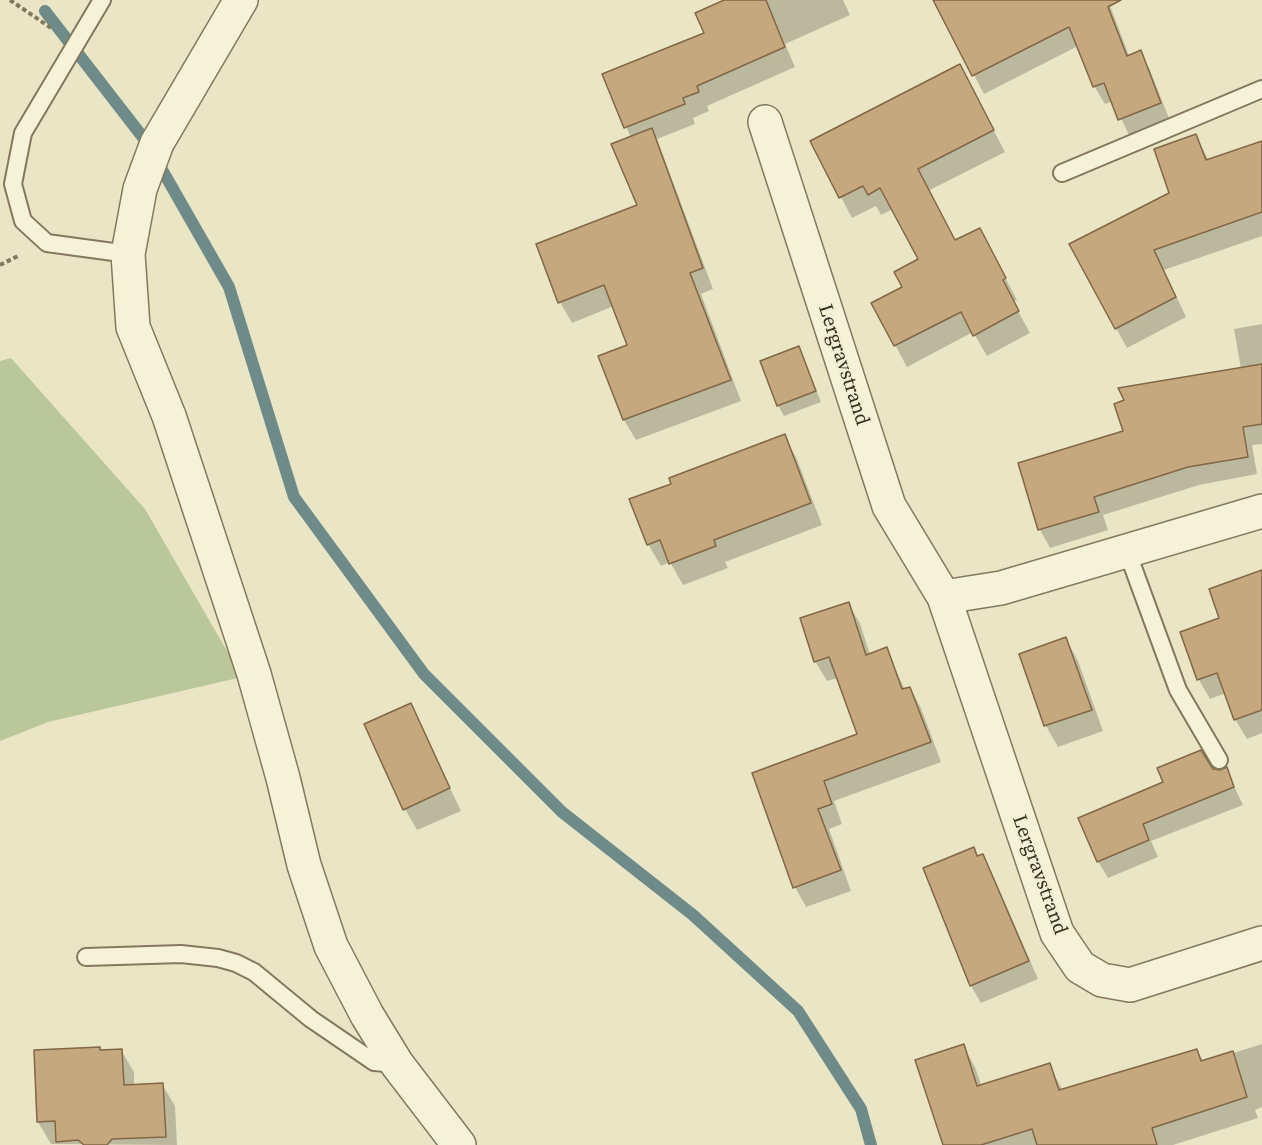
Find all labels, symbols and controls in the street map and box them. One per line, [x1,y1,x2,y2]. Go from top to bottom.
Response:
street label: Lergravstrand [812,302,874,428]
street label: Lergravstrand [1006,812,1072,938]

